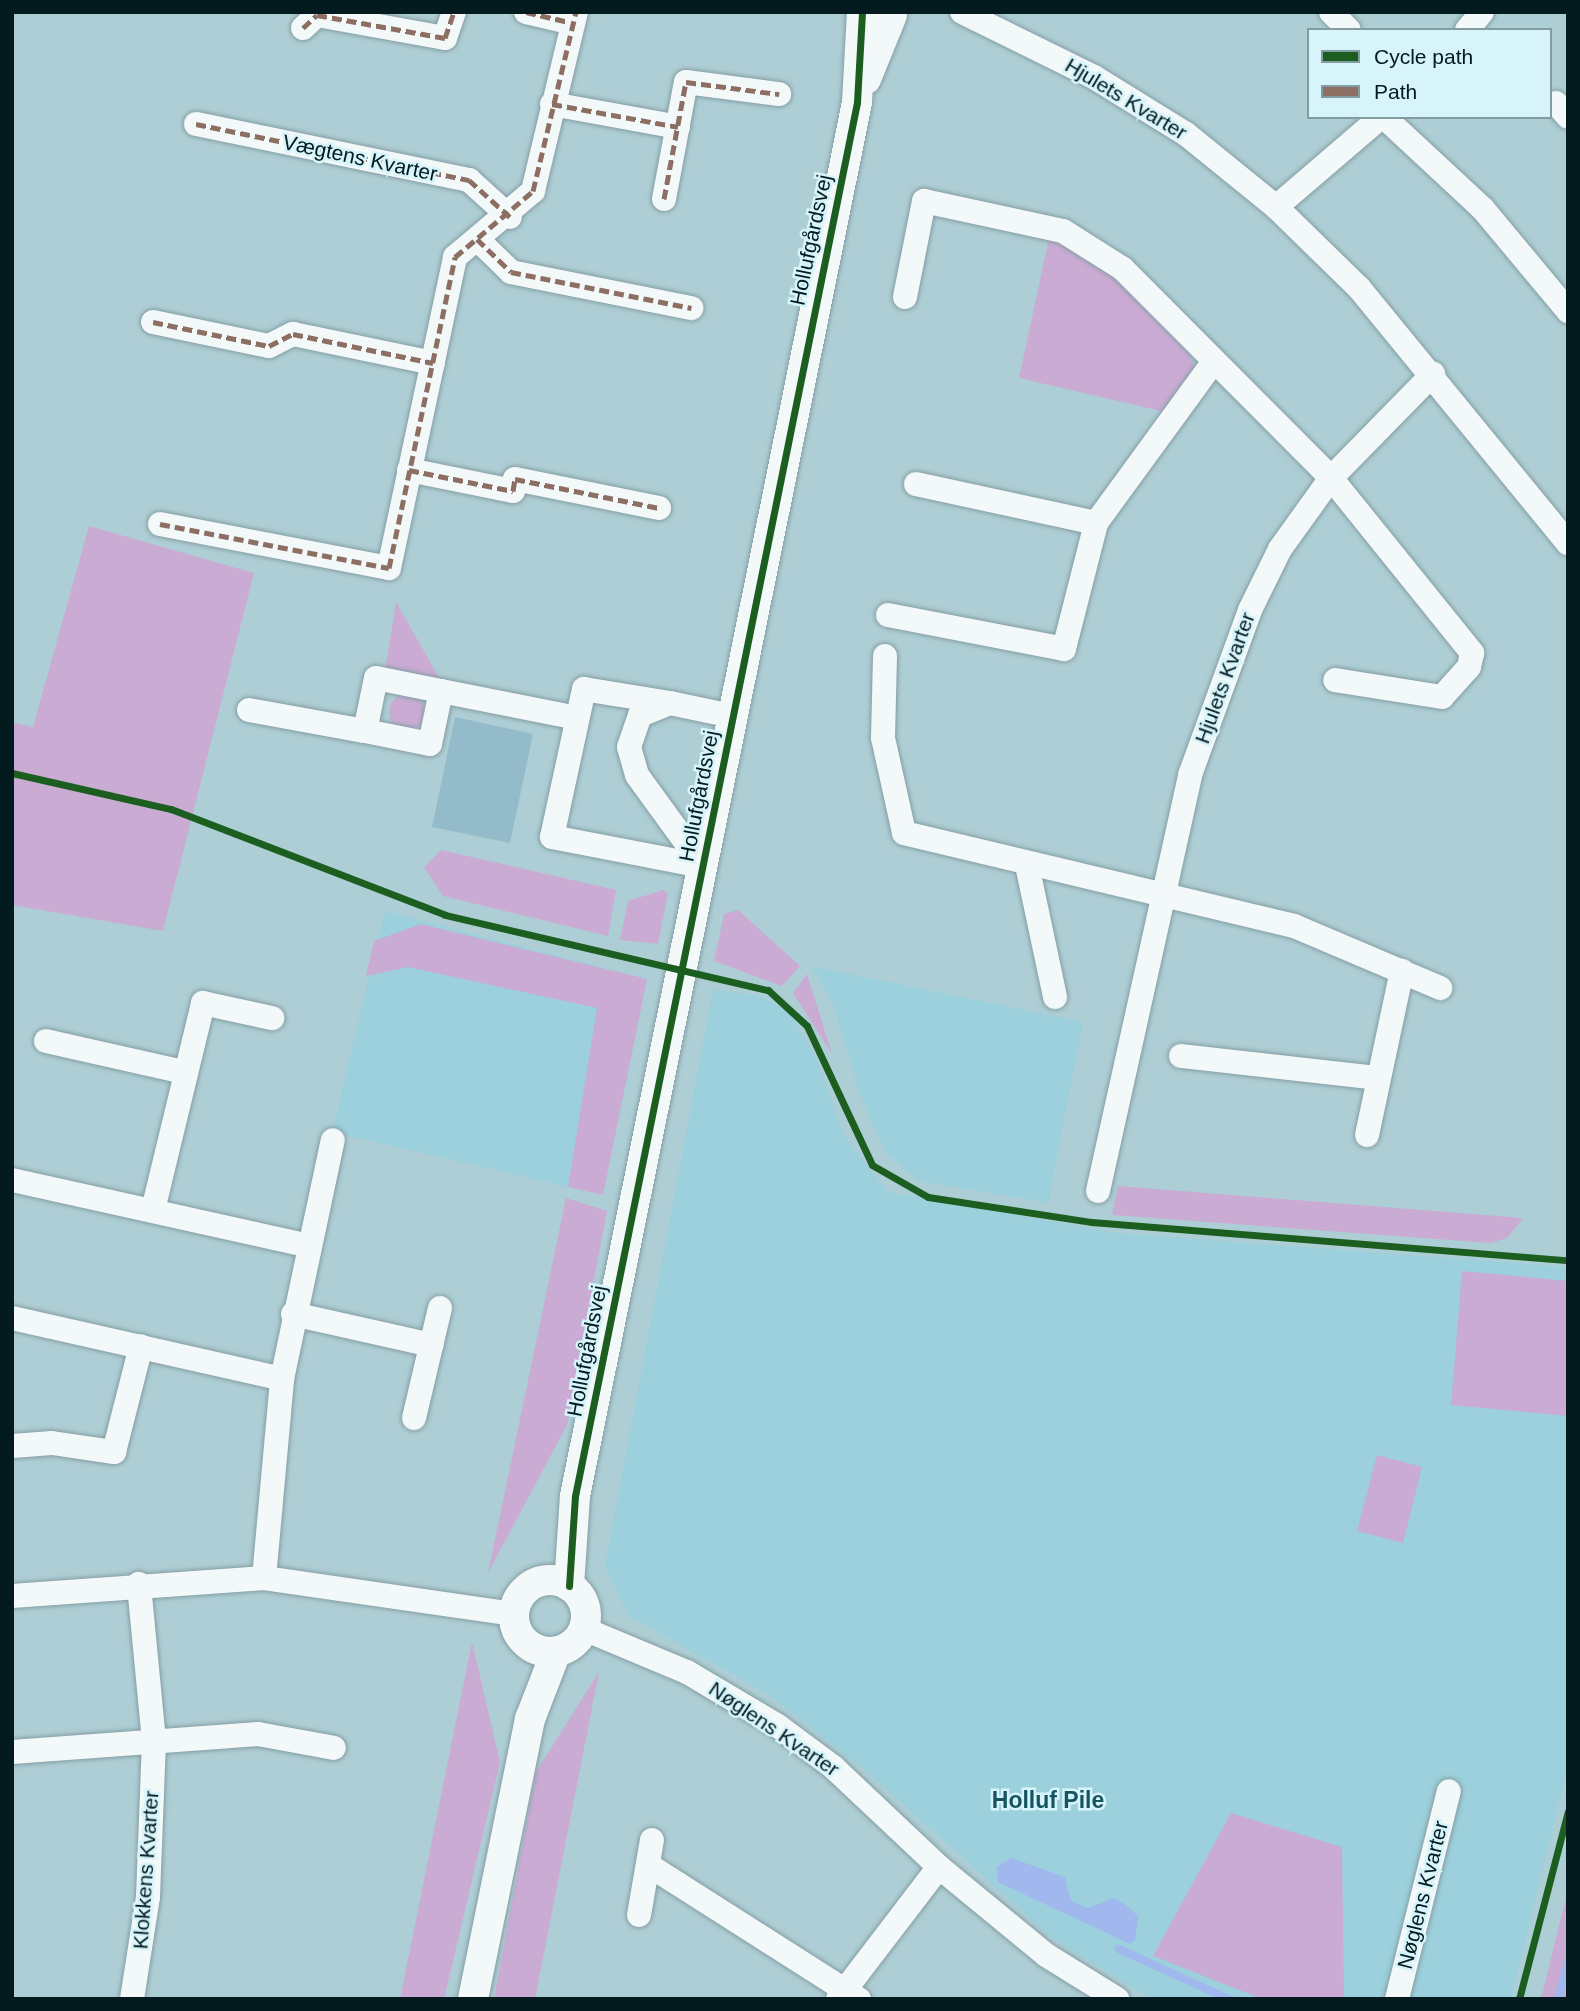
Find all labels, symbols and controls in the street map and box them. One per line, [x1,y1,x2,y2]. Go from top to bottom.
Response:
legend [1307,28,1552,119]
text: Cycle path [1374,45,1473,68]
street label: Hjulets Kvarter [1060,53,1192,145]
text: Path [1374,80,1417,103]
street label: Vægtens Kvarter [280,129,440,187]
street label: Hollufgårdsvej [785,172,837,308]
street label: Hjulets Kvarter [1190,609,1260,747]
street label: Hollufgårdsvej [674,728,724,864]
street label: Hollufgårdsvej [562,1283,612,1419]
street label: Nøglens Kvarter [704,1676,844,1782]
district label: Holluf Pile [992,1786,1104,1814]
street label: Klokkens Kvarter [128,1790,164,1950]
street label: Nøglens Kvarter [1392,1818,1454,1972]

